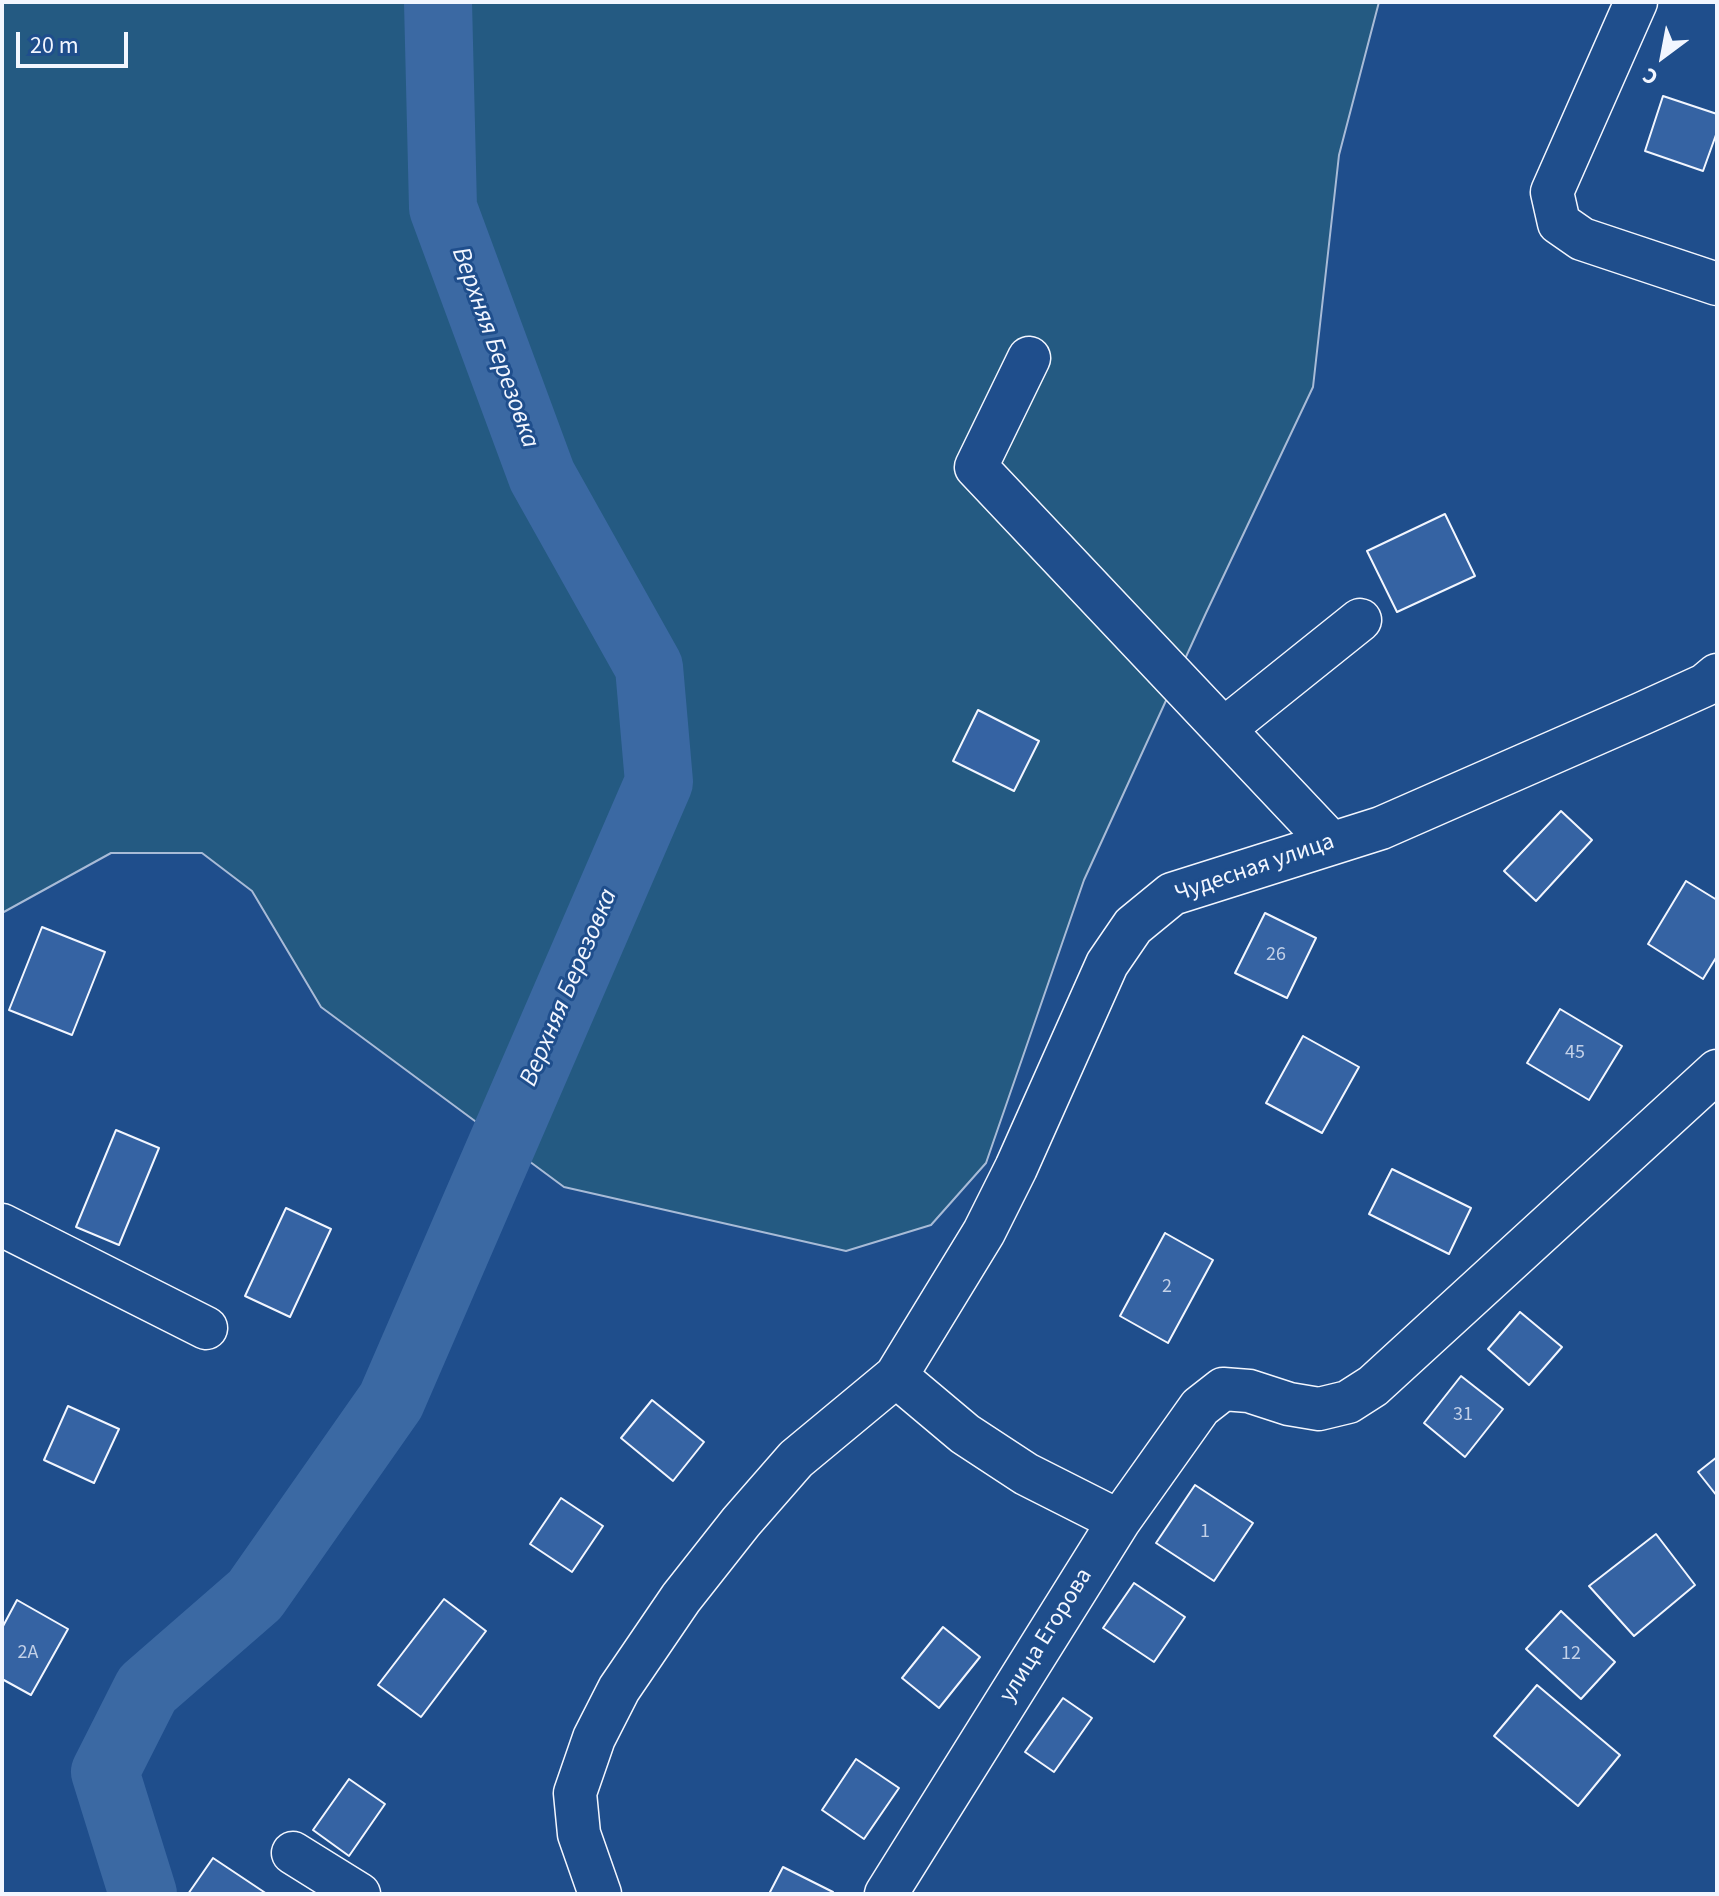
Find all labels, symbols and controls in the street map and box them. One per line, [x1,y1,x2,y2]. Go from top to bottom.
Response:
scale bar [20,16,132,66]
north arrow [1623,16,1703,96]
text: 20 m [30,28,79,63]
text: С [1636,59,1664,93]
water label: Верхняя Березовка [443,243,545,453]
street label: Чудесная улица [1172,828,1338,910]
water label: Верхняя Березовка [514,885,626,1091]
house number: 26 [1266,944,1286,968]
house number: 45 [1565,1042,1585,1066]
house number: 2 [1162,1276,1172,1300]
house number: 31 [1453,1404,1473,1428]
house number: 1 [1200,1521,1210,1545]
street label: улица Егорова [994,1564,1100,1708]
house number: 2А [18,1642,38,1666]
house number: 12 [1561,1643,1581,1667]

